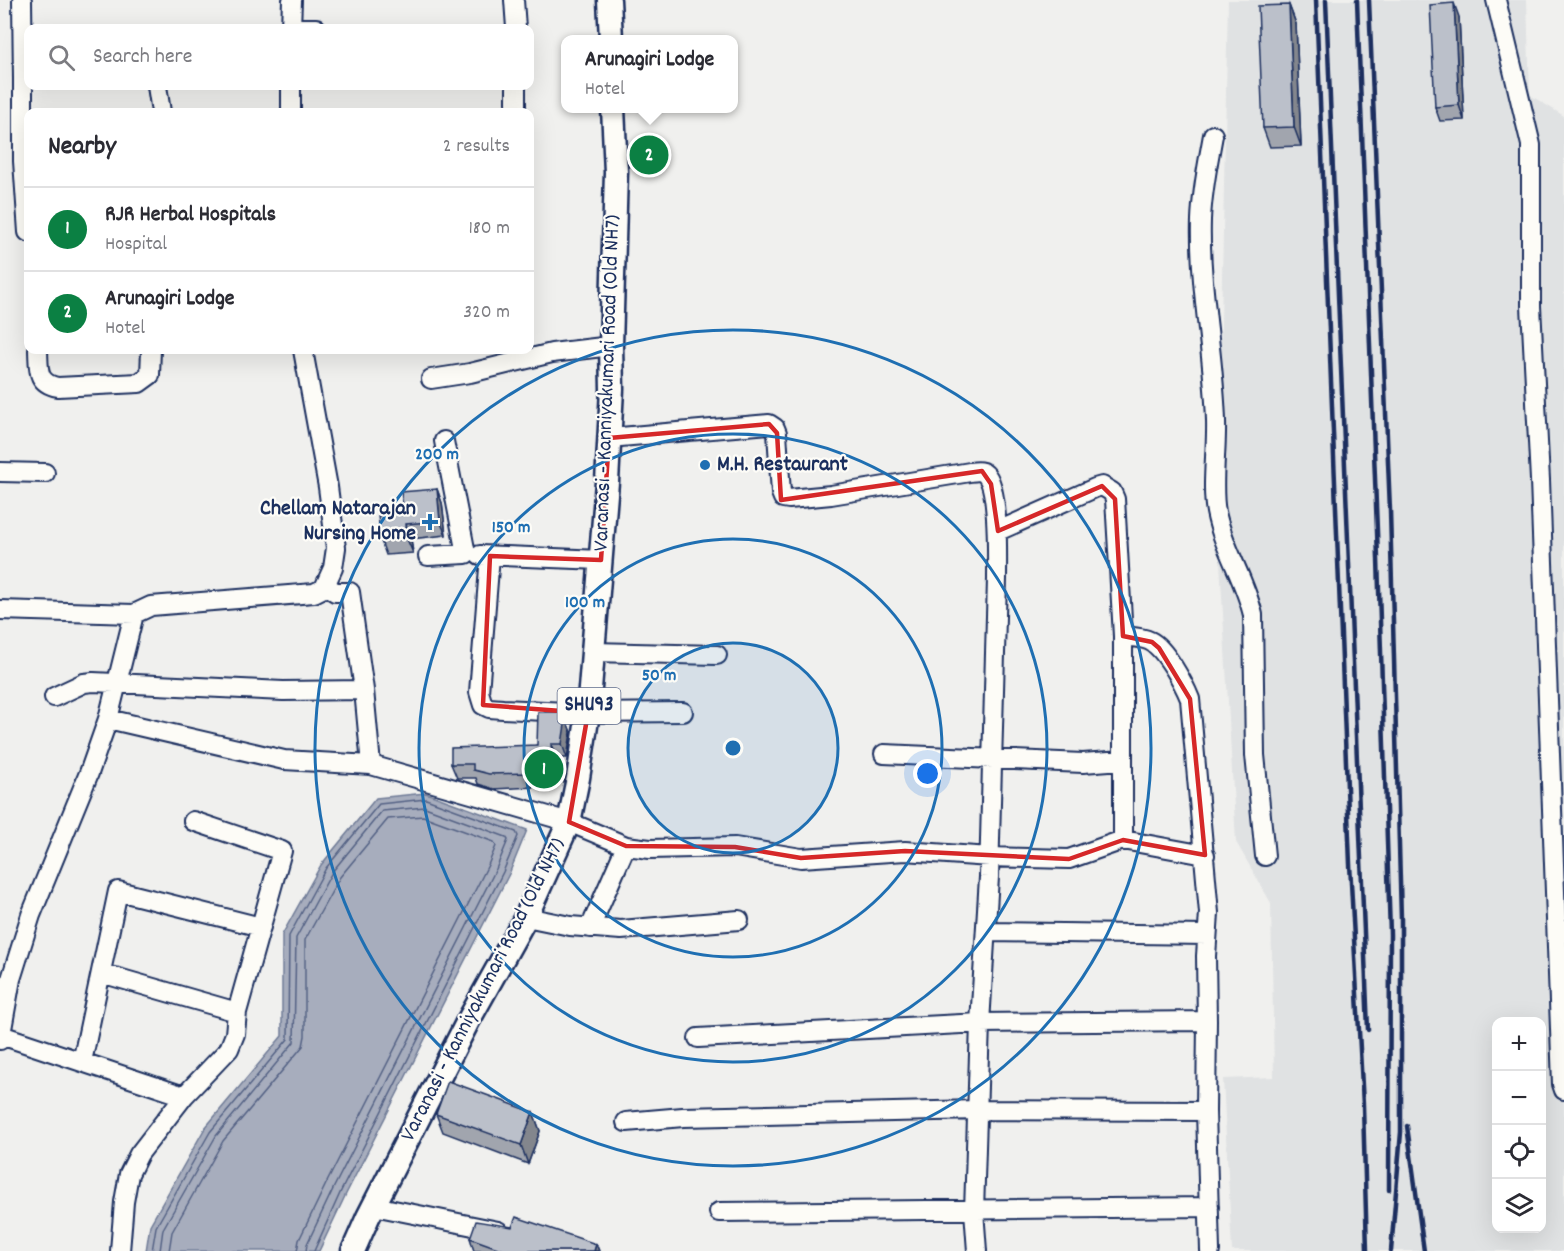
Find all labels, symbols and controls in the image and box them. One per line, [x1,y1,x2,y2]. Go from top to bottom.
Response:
search box [24,24,534,90]
popup [561,35,738,113]
icon: search [45,41,78,74]
text: Search here [93,42,192,73]
text: Arunagiri Lodge [585,45,714,76]
text: Hotel [585,76,625,104]
text: Nearby [48,129,116,166]
pin: 2 [630,132,668,178]
text: 2 results [443,133,510,161]
text: RJR Herbal Hospitals [105,200,276,231]
street label: Varanasi - Kanniyakumari Road (Old NH7) [587,214,629,552]
text: 1 [65,215,70,243]
text: 180 m [468,215,510,243]
text: Hospital [105,231,167,259]
text: Arunagiri Lodge [105,284,234,315]
text: 2 [63,299,72,327]
text: 320 m [463,299,510,327]
text: Hotel [105,315,145,343]
text: 200 m [415,443,459,468]
place label: M.H. Restaurant [717,450,849,481]
marker: M.H. Restaurant [698,458,712,472]
place label: Chellam Natarajan Nursing Home [260,494,416,550]
marker: Chellam Natarajan Nursing Home [421,513,439,531]
text: 150 m [492,516,530,541]
text: 100 m [565,591,605,616]
text: 50 m [642,664,676,689]
road number: SHU93 [558,688,620,724]
centre of rings [723,738,743,758]
pin: 1 [524,746,564,792]
your location [913,759,942,788]
street label: Varanasi - Kanniyakumari Road (Old NH7) [394,833,574,1147]
map controls [1492,1017,1546,1233]
button: + [1492,1017,1546,1071]
button: − [1492,1071,1546,1125]
button: locate [1492,1125,1546,1179]
button: layers [1492,1179,1546,1233]

